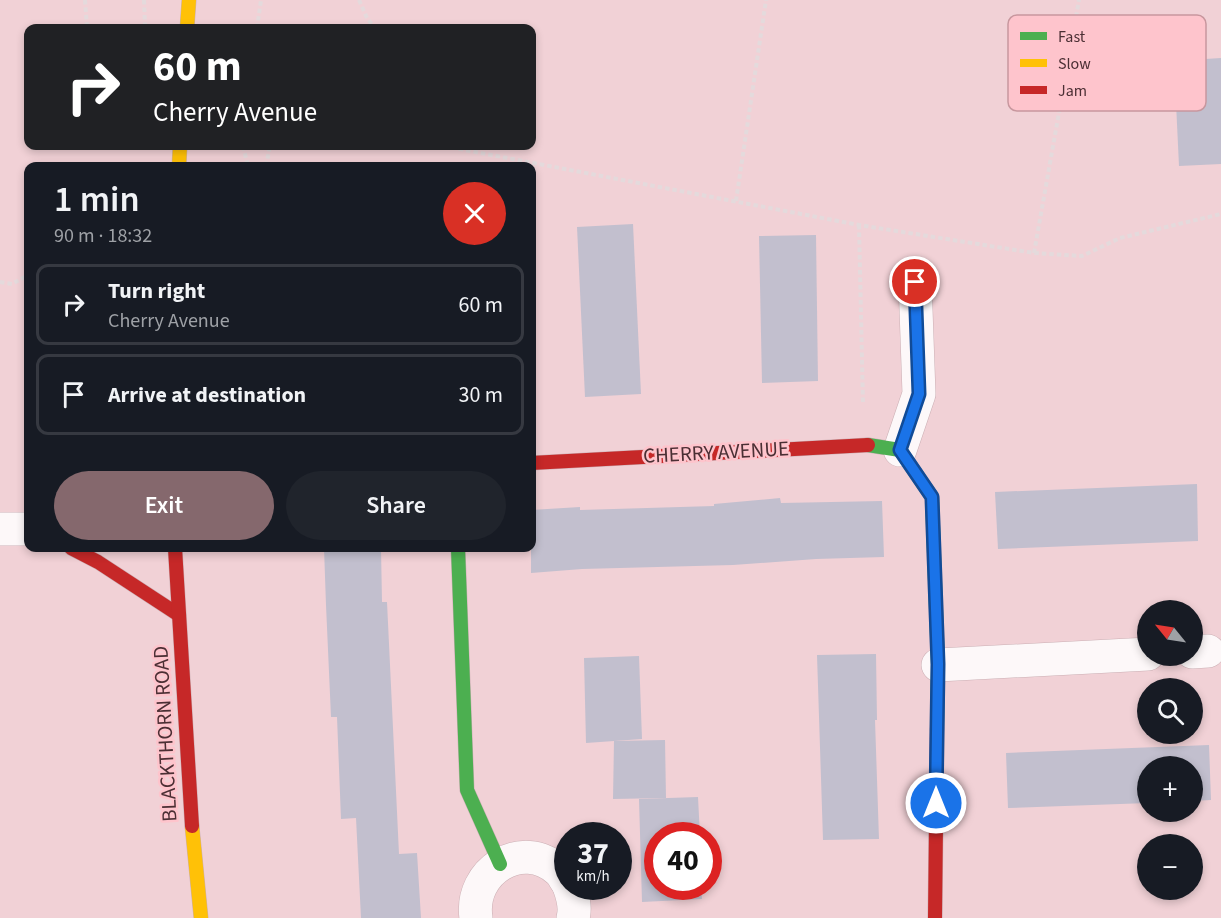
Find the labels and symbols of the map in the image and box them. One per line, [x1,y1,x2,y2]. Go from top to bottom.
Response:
legend [1008,15,1206,111]
text: Fast [1058,26,1086,48]
text: Slow [1058,53,1091,75]
text: Jam [1058,80,1087,102]
pin [889,256,940,307]
street label: CHERRY AVENUE [642,433,790,471]
north arrow [1137,600,1203,666]
street label: BLACKTHORN ROAD [145,645,185,823]
position arrow [904,771,968,835]
speed limit sign: 40 [644,822,722,900]

